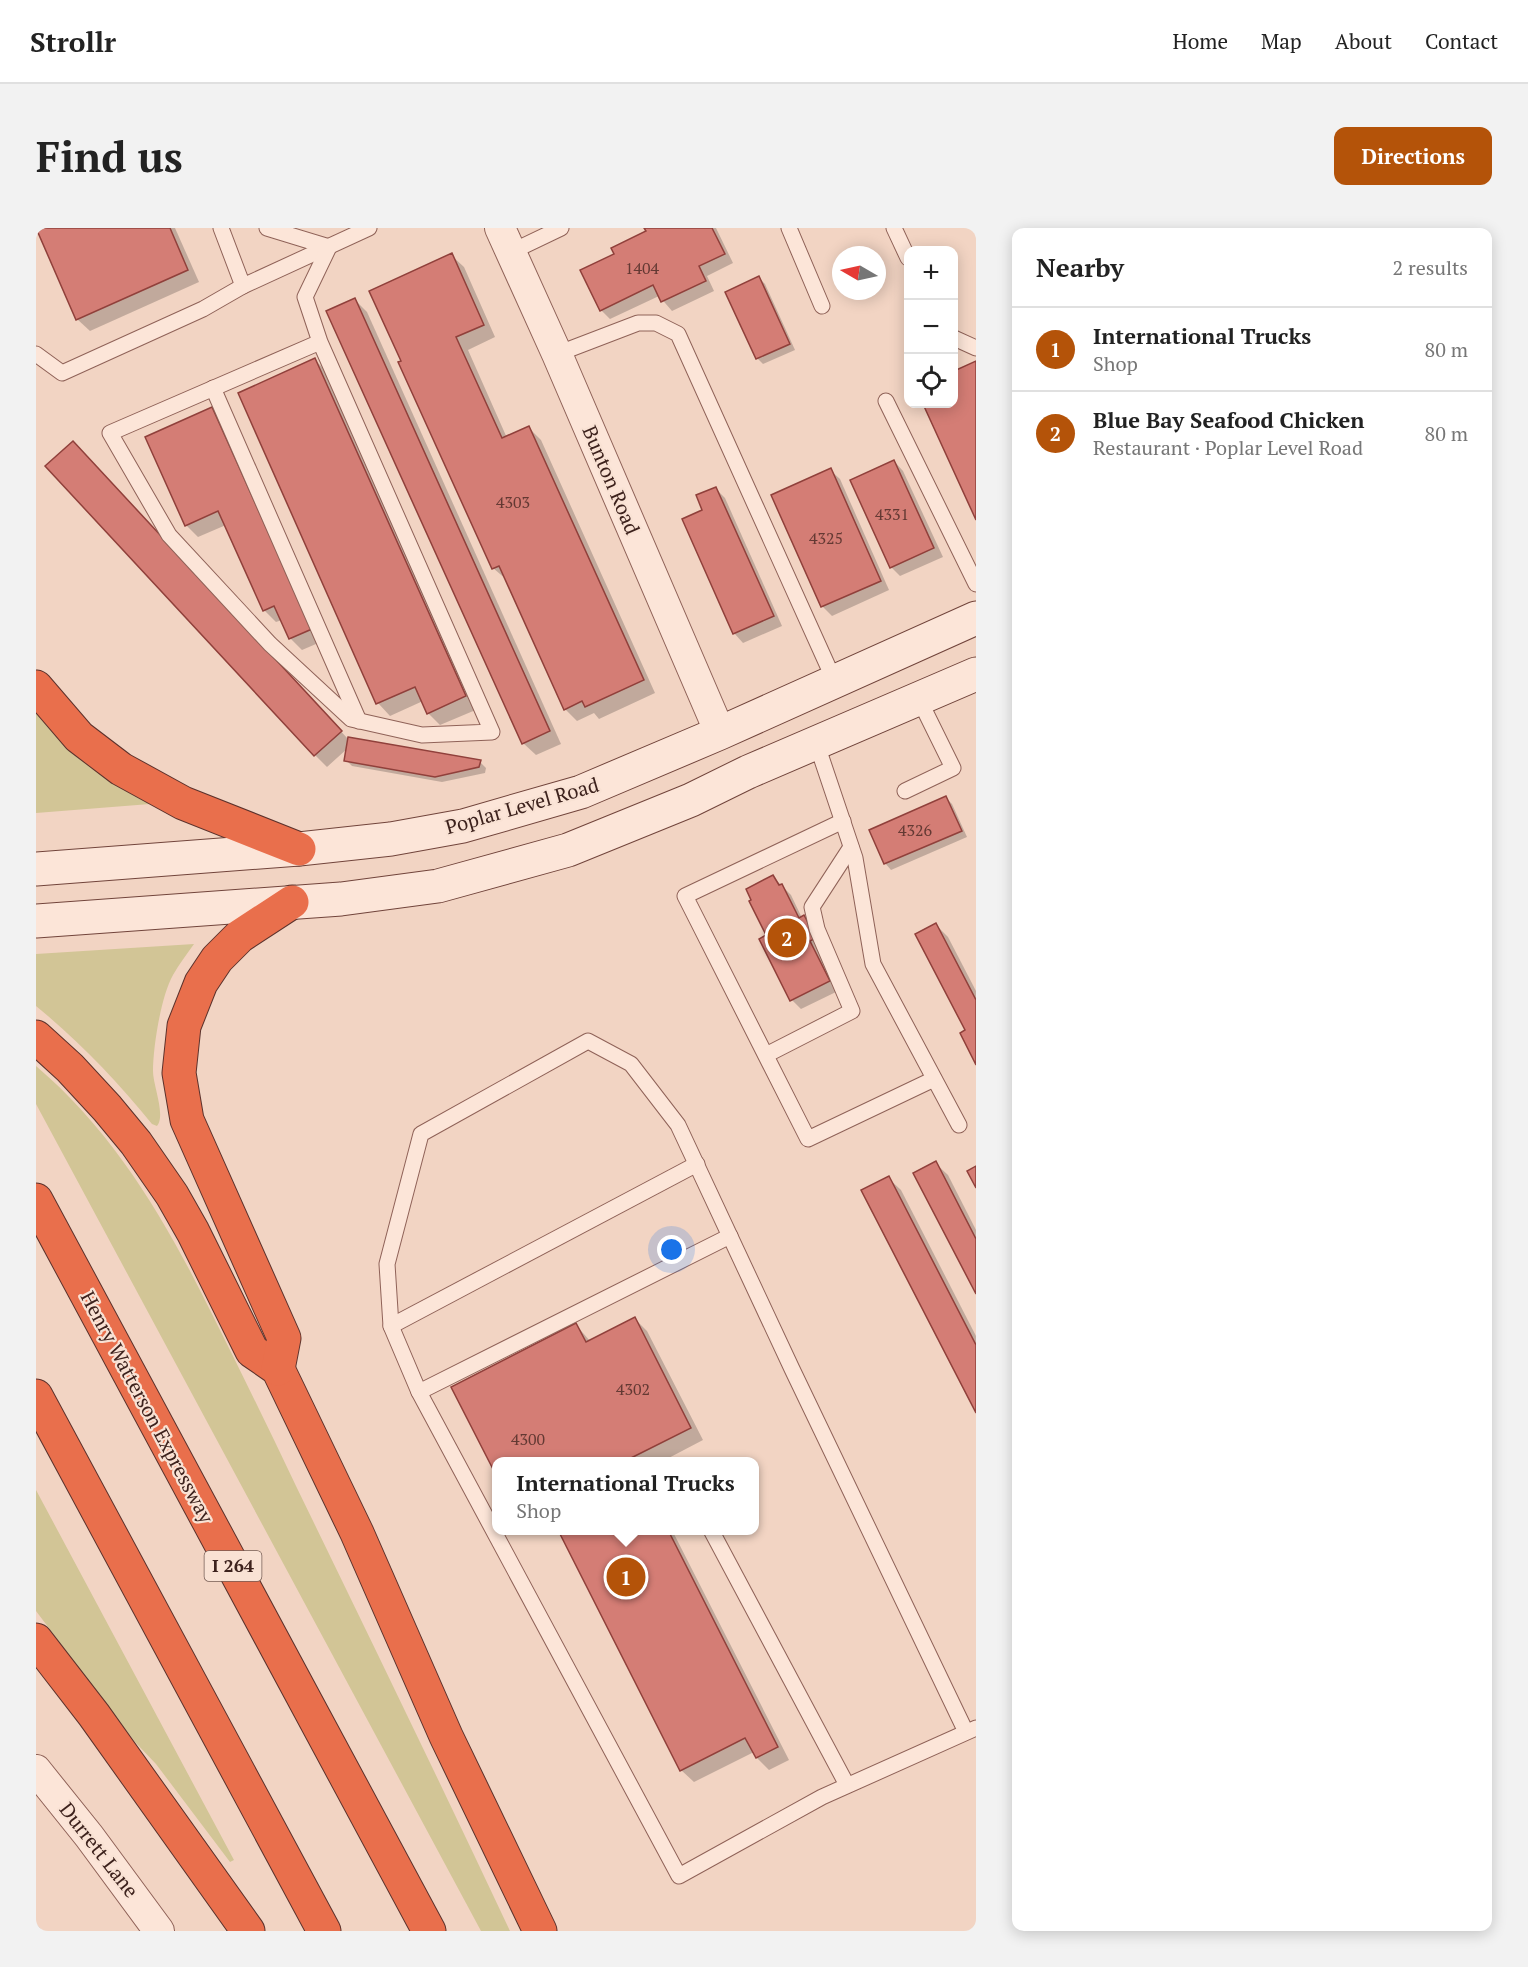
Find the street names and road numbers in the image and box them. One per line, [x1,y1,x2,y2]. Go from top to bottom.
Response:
street label: Bunton Road [576,421,646,538]
street label: Poplar Level Road [442,771,602,840]
street label: Henry Watterson Expressway [75,1286,221,1528]
road number: I 264 [204,1551,262,1581]
street label: Durrett Lane [54,1797,145,1903]

